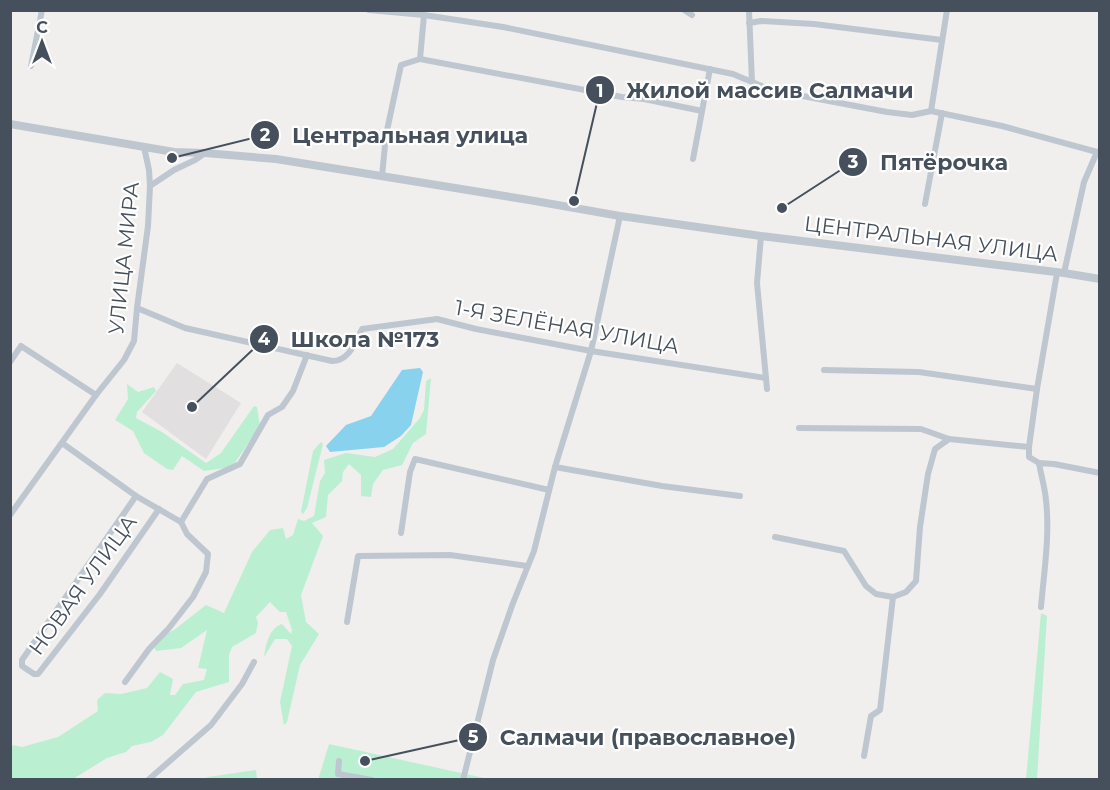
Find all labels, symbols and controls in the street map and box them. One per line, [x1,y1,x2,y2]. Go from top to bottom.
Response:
north arrow [12,12,72,72]
text: С [36,18,48,37]
callout: Жилой массив Салмачи [585,70,926,110]
text: Жилой массив Салмачи [626,77,914,104]
text: 1 [596,80,604,102]
callout: Центральная улица [250,115,540,155]
text: Центральная улица [292,122,528,149]
text: 2 [260,124,271,146]
callout: Пятёрочка [838,142,1020,182]
text: Пятёрочка [880,149,1008,176]
text: 3 [847,151,859,173]
street label: УЛИЦА МИРА [103,180,144,335]
street label: ЦЕНТРАЛЬНАЯ УЛИЦА [803,211,1060,267]
street label: 1-Я ЗЕЛЁНАЯ УЛИЦА [453,294,681,359]
callout: Школа №173 [249,319,452,359]
text: Школа №173 [291,326,439,353]
text: 4 [258,328,271,350]
street label: НОВАЯ УЛИЦА [23,509,142,660]
callout: Салмачи (православное) [458,717,808,757]
text: Салмачи (православное) [500,724,796,751]
text: 5 [468,726,479,748]

